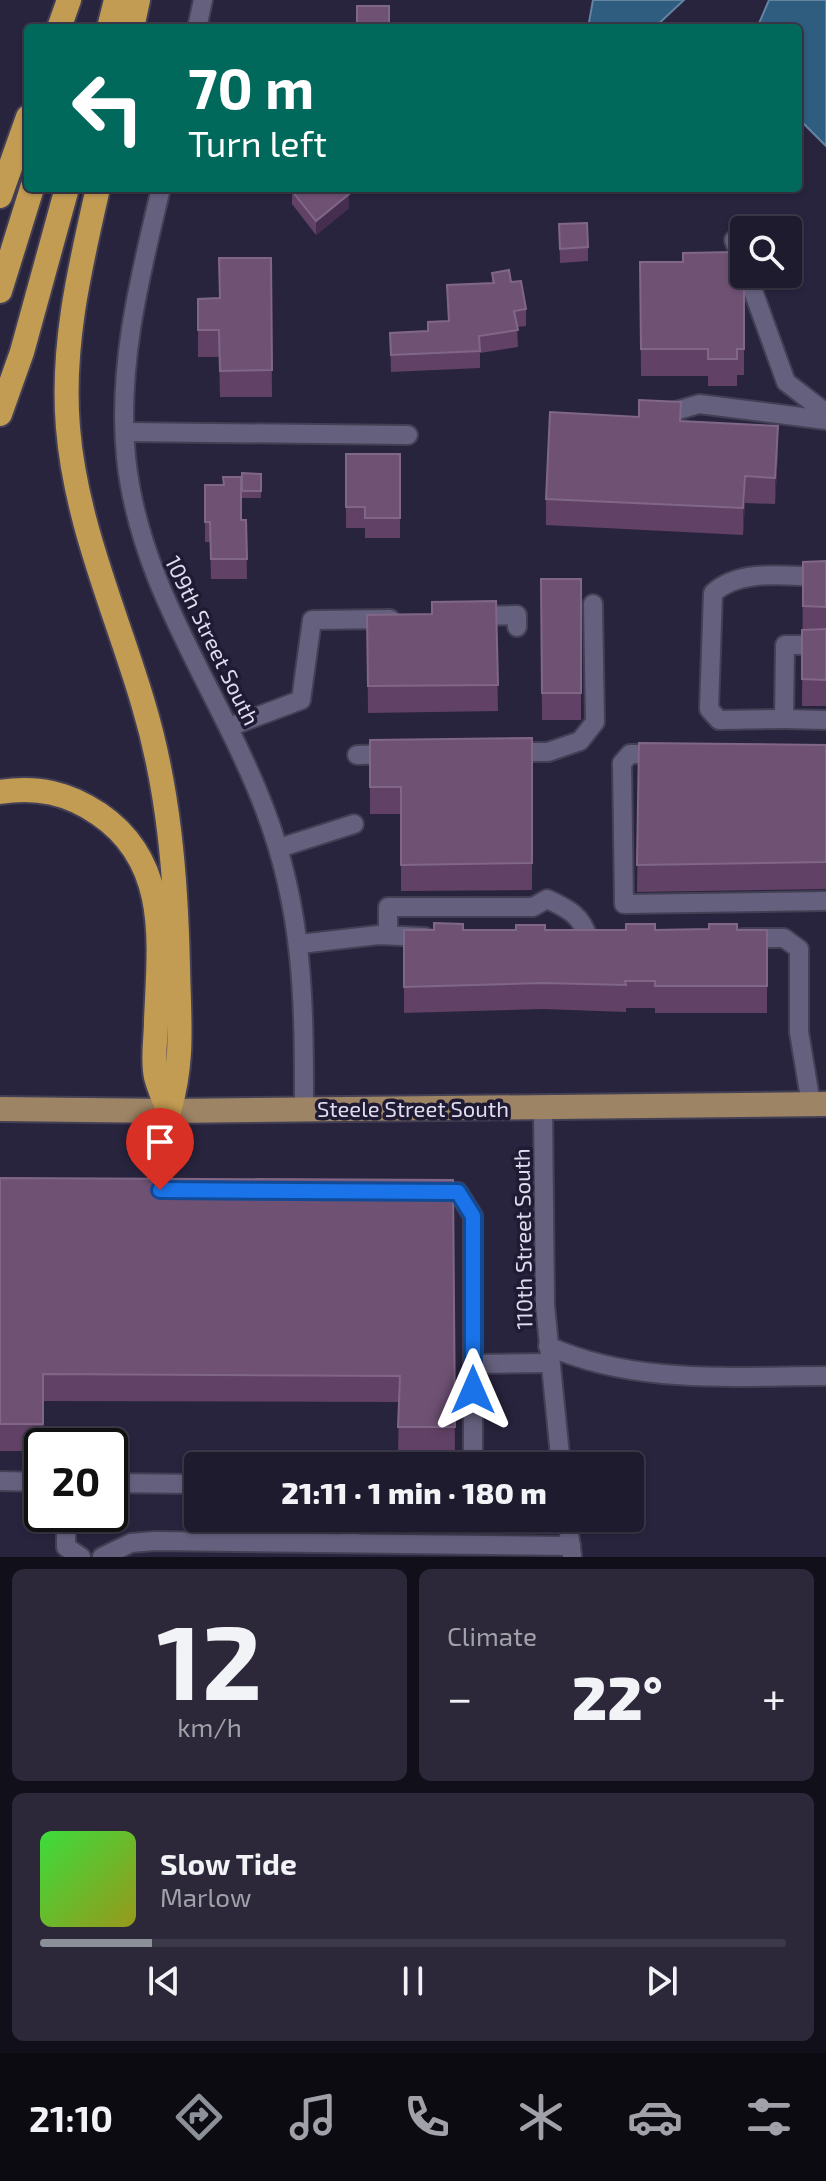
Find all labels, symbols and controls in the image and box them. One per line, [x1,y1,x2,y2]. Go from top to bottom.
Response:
text: 70 m [188,53,314,120]
icon: left [56,56,160,160]
text: Turn left [188,121,327,164]
map controls [730,216,802,288]
button: search [730,216,802,288]
street label: 109th Street South [161,551,265,729]
street label: Steele Street South [317,1095,509,1121]
pin [126,1108,194,1190]
icon: arrive [138,1120,182,1164]
street label: 110th Street South [507,1148,537,1330]
position arrow [431,1348,515,1432]
speed limit sign: 20 [24,1428,128,1532]
text: 21:11 · 1 min · 180 m [281,1474,547,1510]
text: 12 [157,1596,262,1721]
text: Climate [447,1620,537,1651]
text: 22° [572,1660,663,1732]
text: − [447,1670,473,1723]
text: + [762,1670,786,1723]
text: km/h [177,1711,242,1742]
text: Slow Tide [160,1845,297,1881]
text: Marlow [160,1881,251,1912]
icon: previous [142,1959,186,2003]
icon: pause [391,1959,435,2003]
icon: next [640,1959,684,2003]
icon: directions [171,2089,227,2145]
icon: music [285,2089,341,2145]
icon: phone [399,2089,455,2145]
icon: climate [513,2089,569,2145]
icon: car [627,2089,683,2145]
icon: filters [741,2089,797,2145]
text: 21:10 [29,2096,113,2139]

